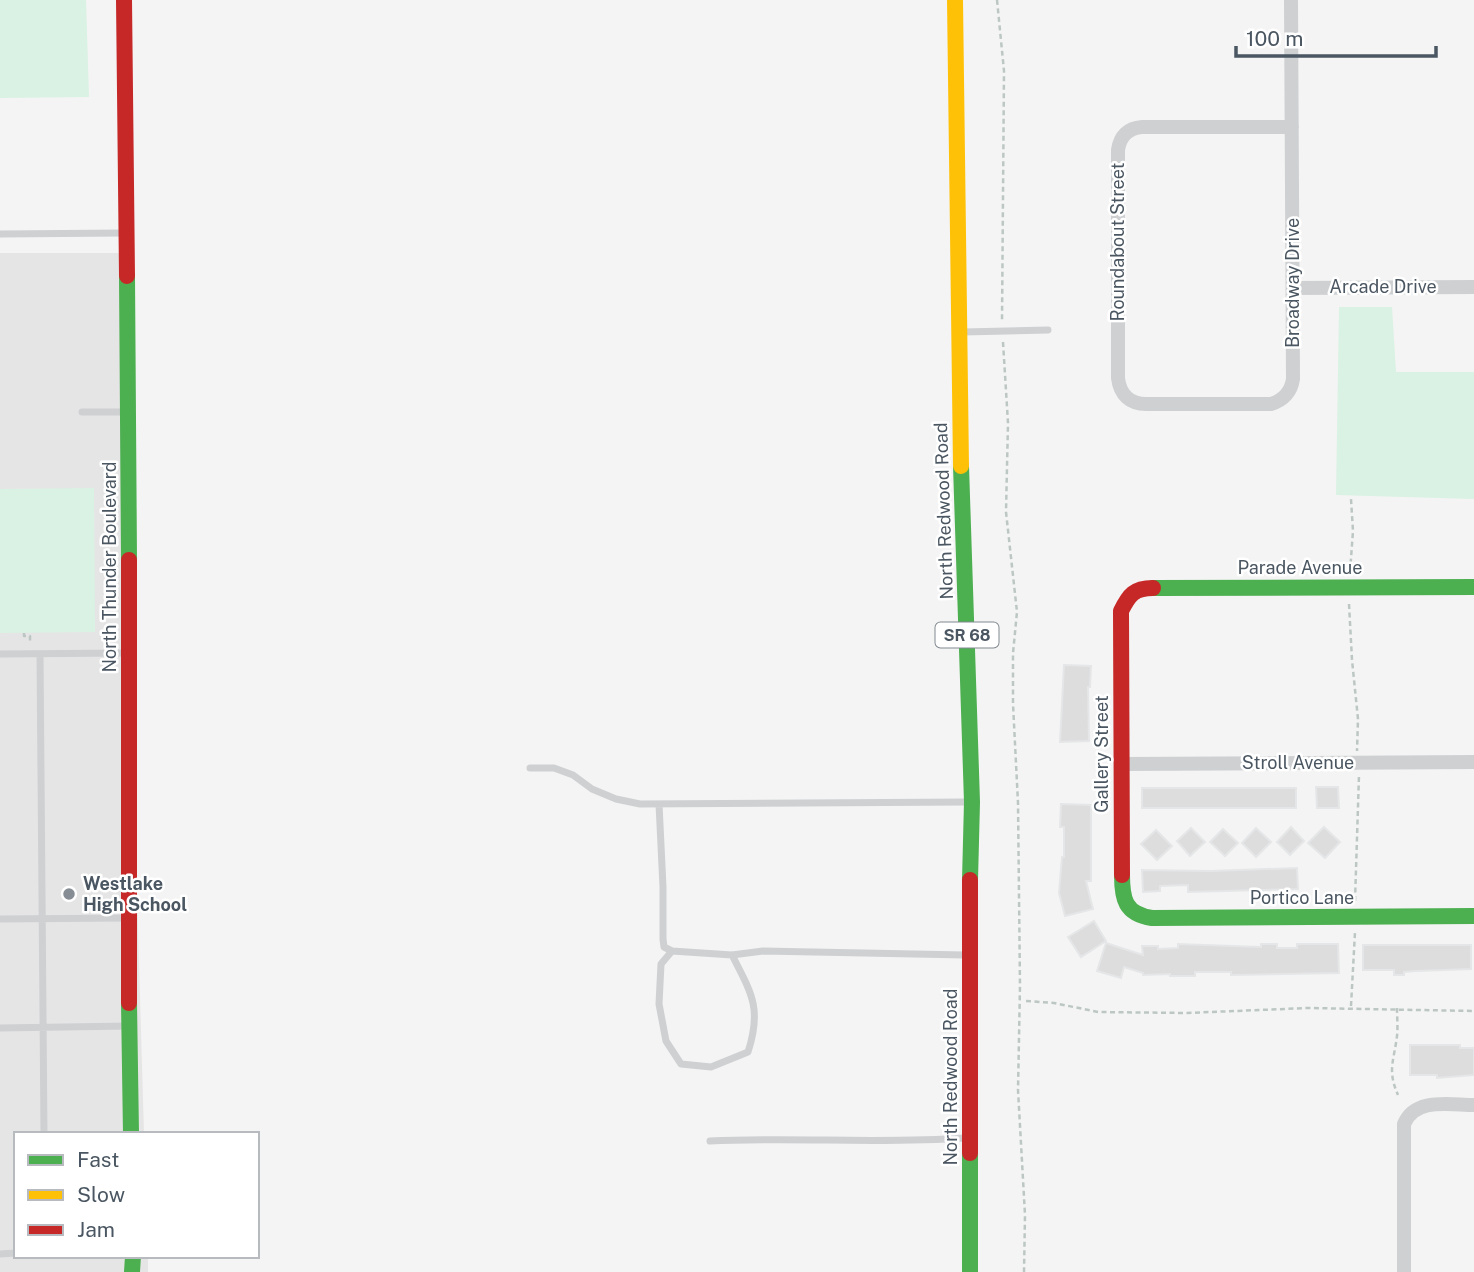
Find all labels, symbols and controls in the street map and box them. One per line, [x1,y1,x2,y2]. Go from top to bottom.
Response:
scale bar [1236,14,1436,58]
text: 100 m [1246,26,1303,51]
street label: Roundabout Street [1107,163,1128,321]
street label: Broadway Drive [1282,218,1303,348]
street label: Arcade Drive [1329,276,1437,297]
street label: North Redwood Road [930,422,957,600]
street label: North Thunder Boulevard [99,462,120,672]
street label: Parade Avenue [1238,557,1362,578]
road number: SR 68 [936,622,998,648]
street label: Gallery Street [1091,695,1112,813]
street label: Stroll Avenue [1242,752,1354,773]
place label: Westlake High School [83,873,187,915]
marker: Westlake High School [61,886,77,902]
street label: Portico Lane [1250,887,1354,908]
street label: North Redwood Road [940,989,961,1165]
legend [14,1132,259,1258]
text: Fast [77,1147,119,1172]
text: Slow [77,1182,125,1207]
text: Jam [77,1217,115,1242]

